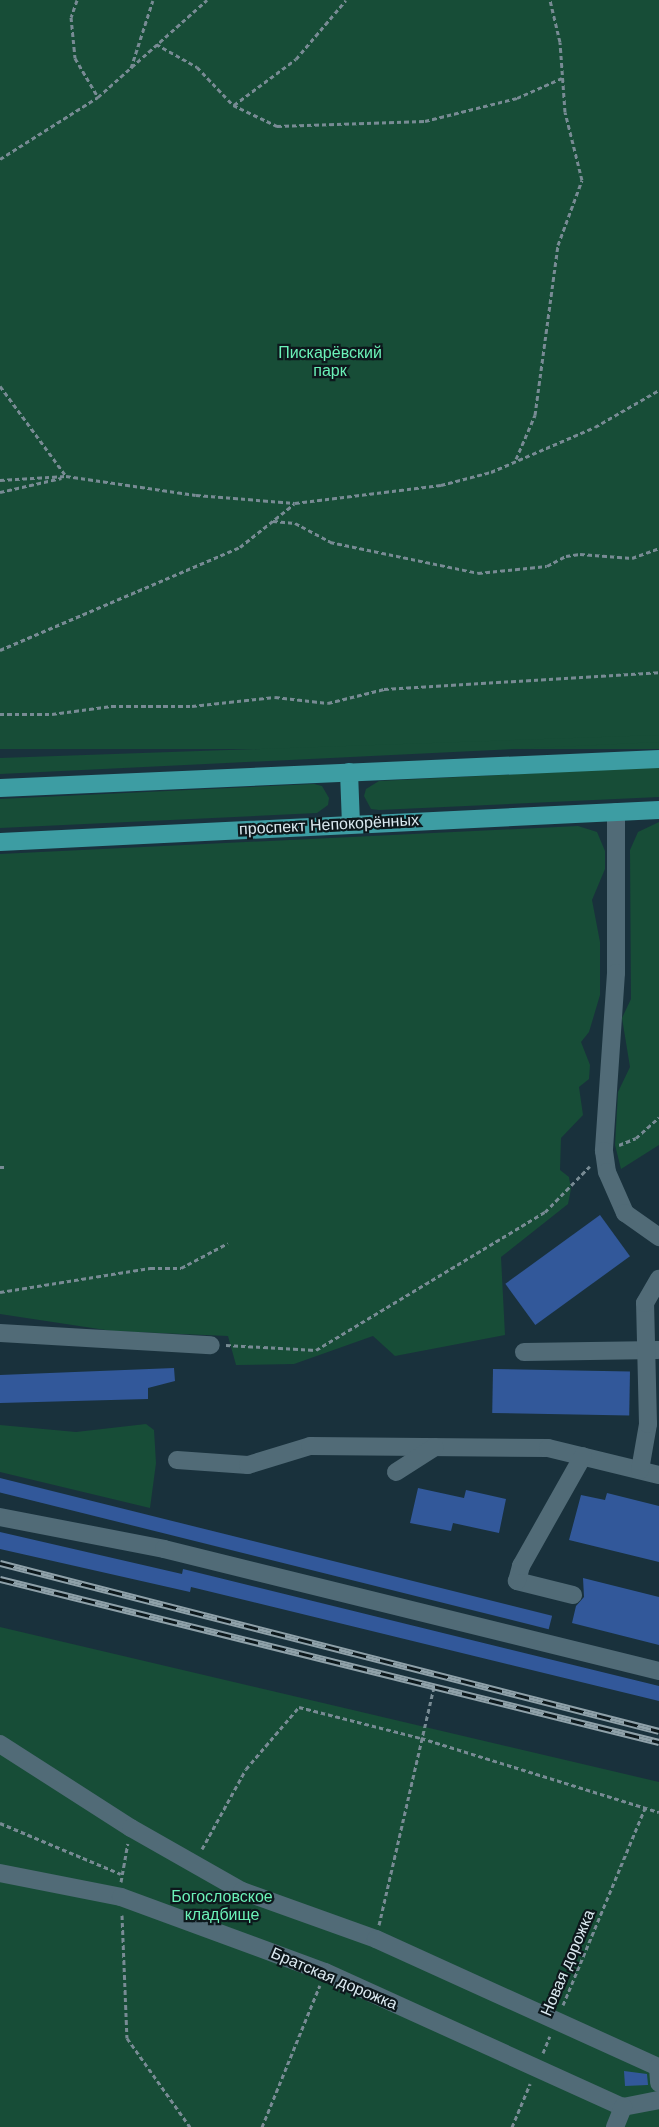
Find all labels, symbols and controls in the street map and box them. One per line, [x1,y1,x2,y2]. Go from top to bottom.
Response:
park label: Пискарёвский парк [278,343,382,381]
street label: проспект Непокорённых [239,811,419,839]
park label: Богословское кладбище [171,1887,273,1925]
street label: Новая дорожка [537,1907,599,2019]
street label: Братская дорожка [268,1944,400,2014]

